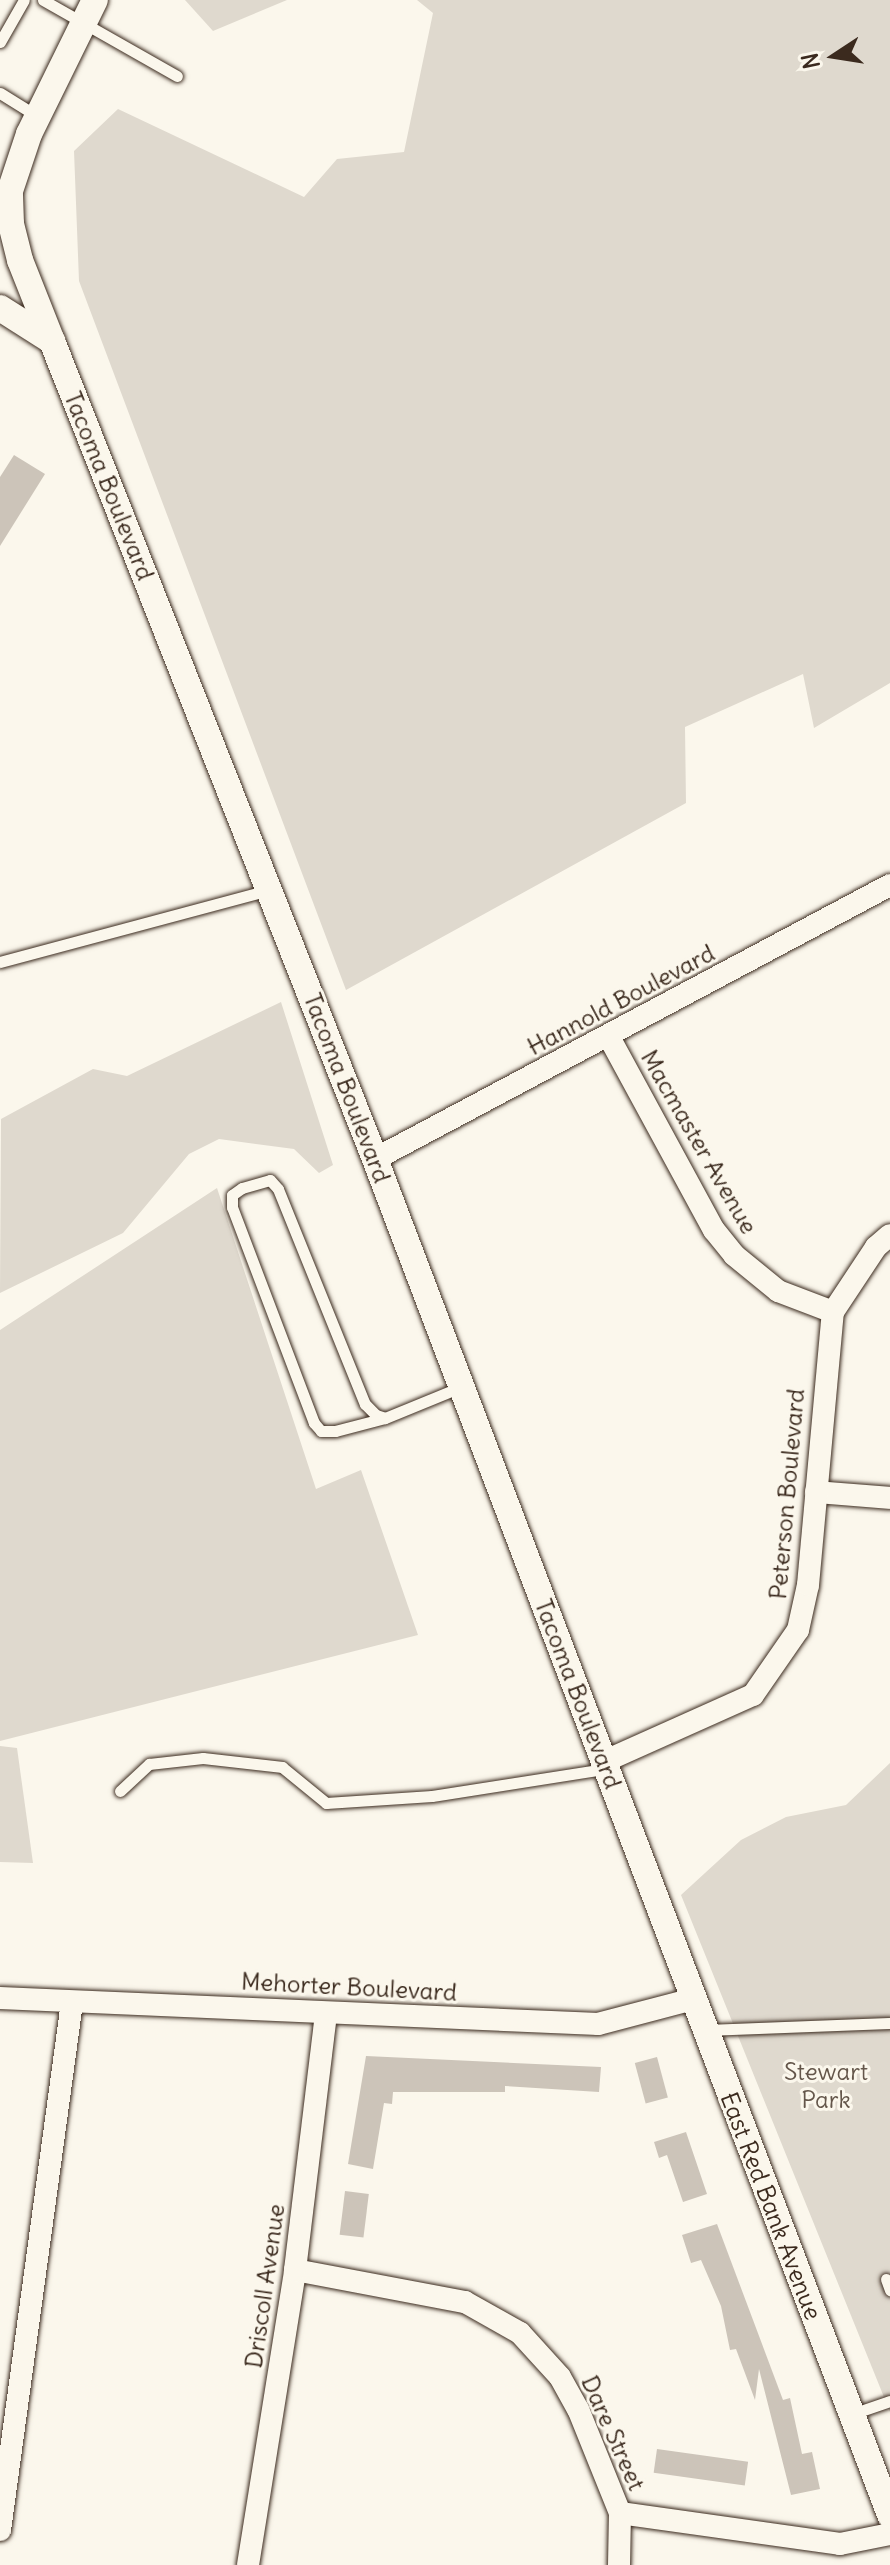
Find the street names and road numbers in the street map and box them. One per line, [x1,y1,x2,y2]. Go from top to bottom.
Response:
street label: Tacoma Boulevard [58,387,160,585]
street label: Hannold Boulevard [522,939,720,1061]
street label: Tacoma Boulevard [298,989,396,1187]
street label: Macmaster Avenue [635,1045,763,1239]
street label: Peterson Boulevard [763,1387,811,1601]
street label: Tacoma Boulevard [529,1595,627,1793]
street label: Mehorter Boulevard [240,1967,458,2007]
street label: East Red Bank Avenue [714,2088,828,2324]
street label: Driscoll Avenue [239,2202,291,2370]
street label: Dare Street [575,2371,651,2495]

